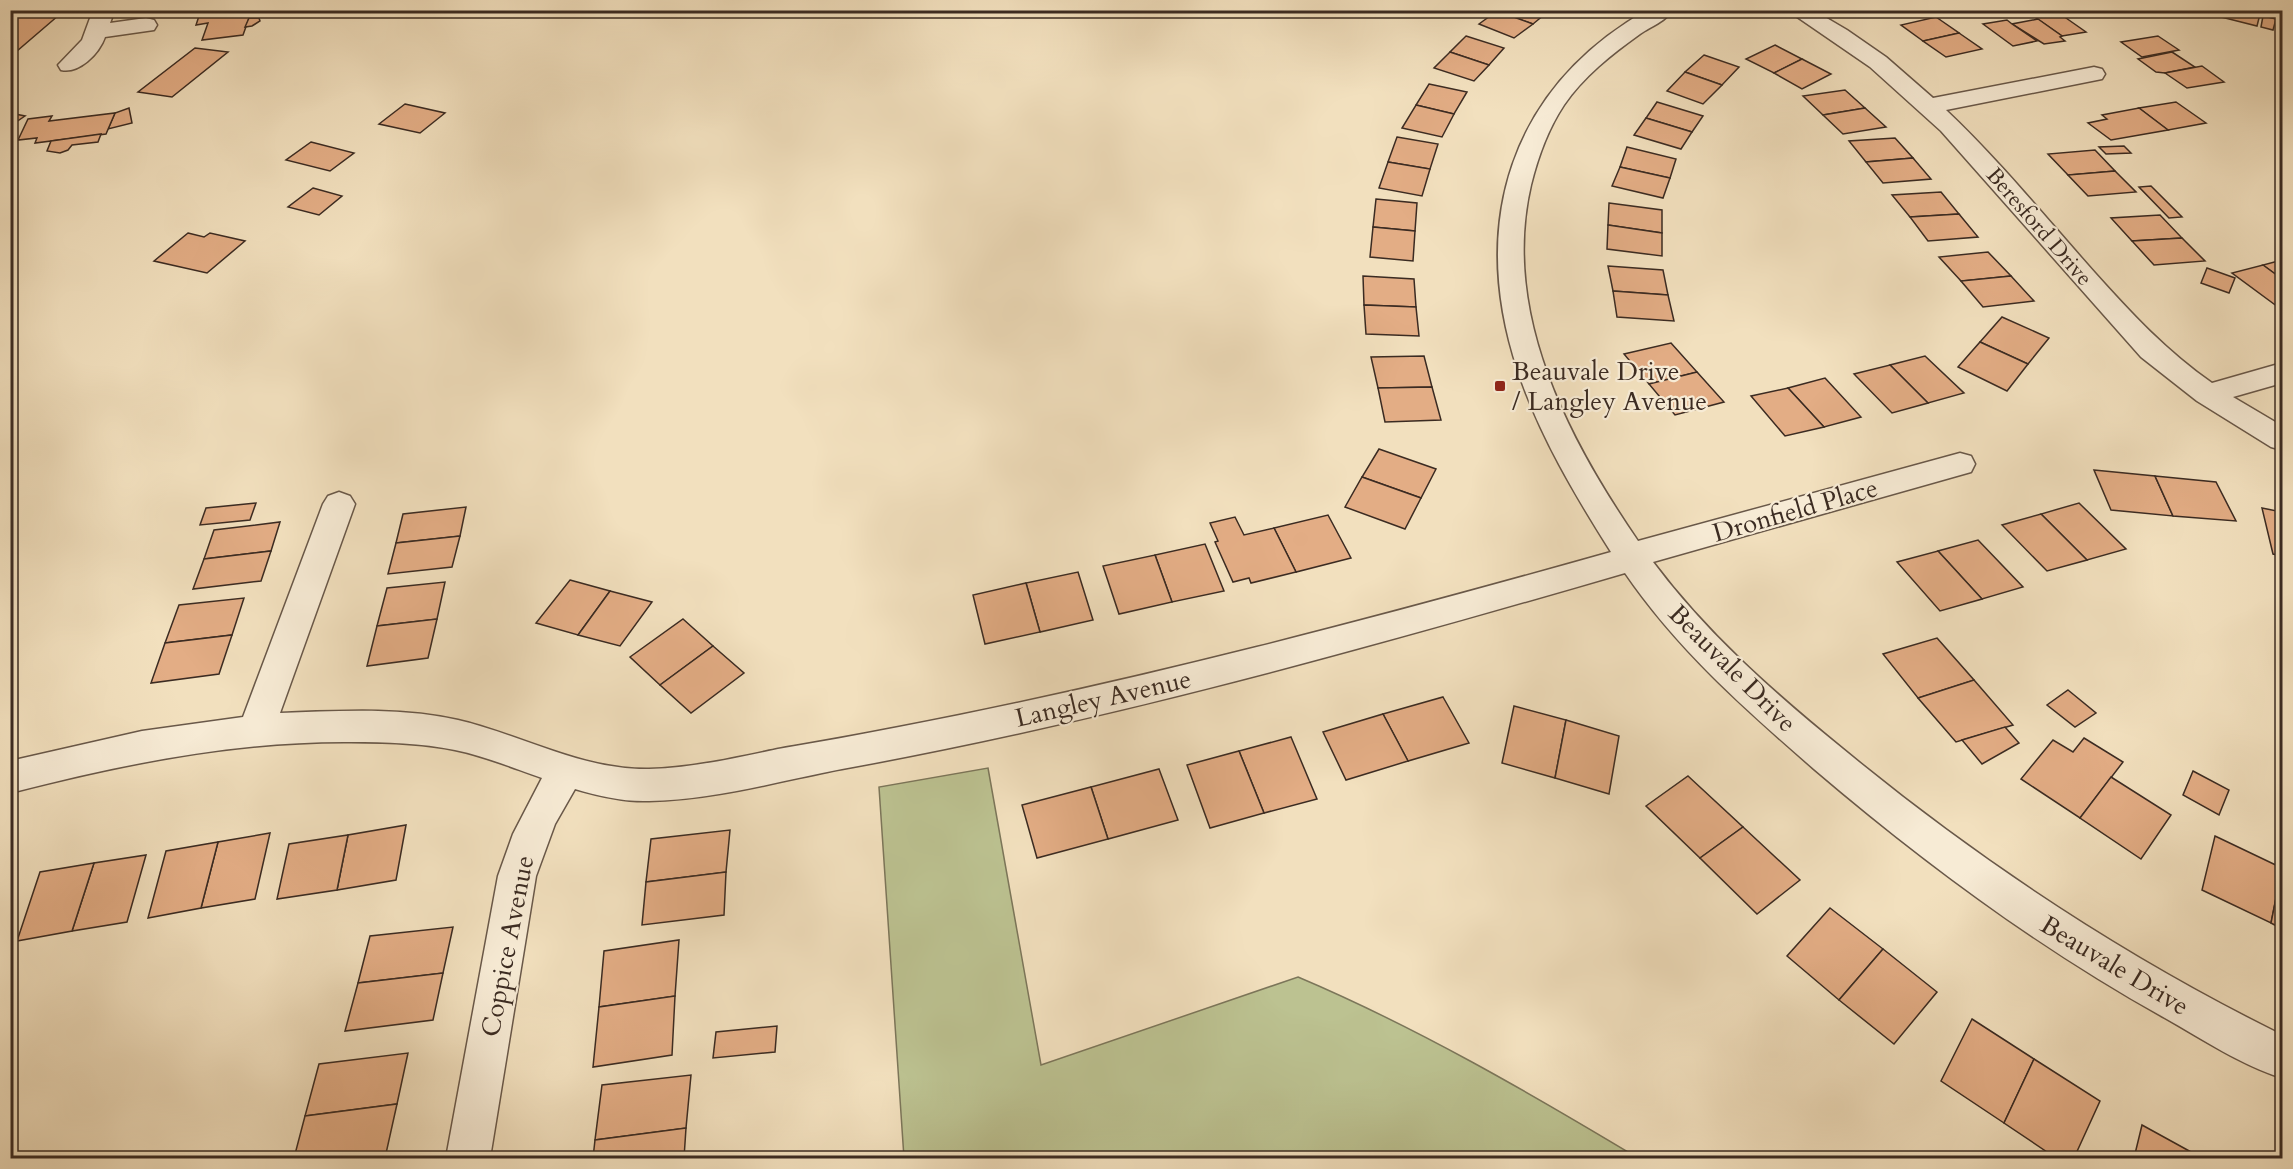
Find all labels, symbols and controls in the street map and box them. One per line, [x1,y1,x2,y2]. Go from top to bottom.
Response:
street label: Beresford Drive [1979,161,2099,292]
place label: Beauvale Drive / Langley Avenue [1512,354,1707,419]
marker: Beauvale Drive / Langley Avenue [1493,379,1507,393]
street label: Dronfield Place [1709,470,1882,551]
street label: Beauvale Drive [1661,597,1804,740]
street label: Langley Avenue [1012,661,1195,736]
street label: Coppice Avenue [473,853,542,1040]
street label: Beauvale Drive [2034,907,2196,1024]

